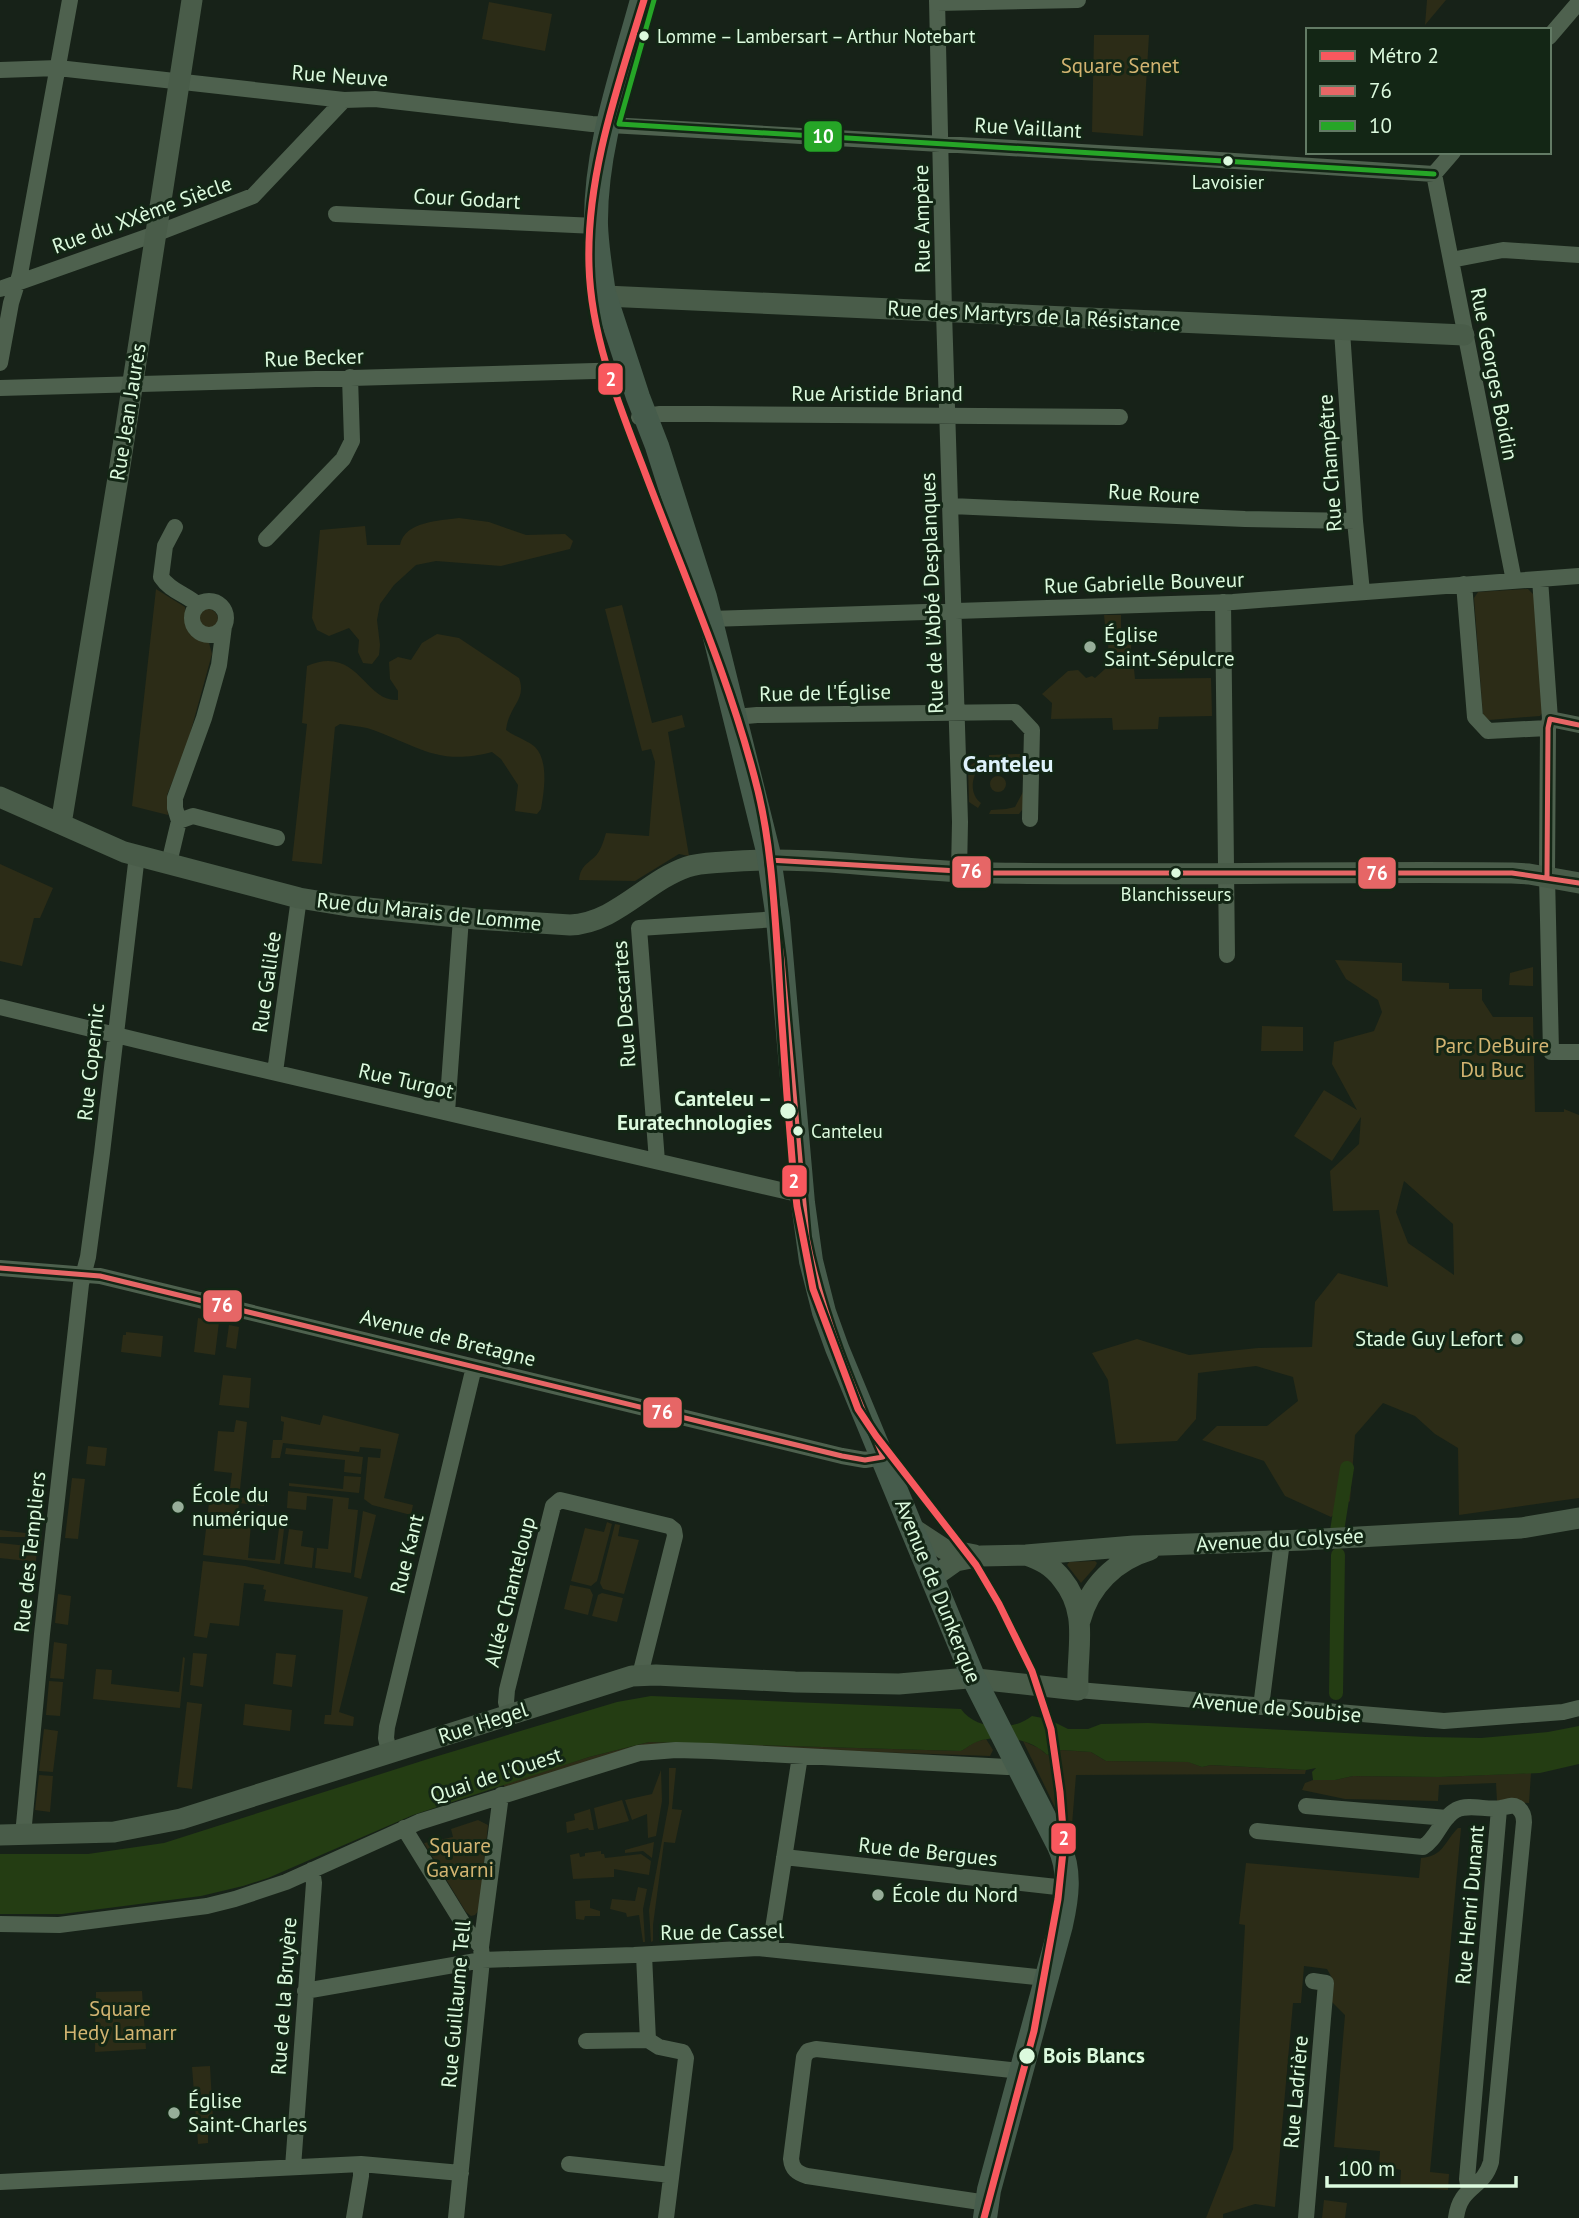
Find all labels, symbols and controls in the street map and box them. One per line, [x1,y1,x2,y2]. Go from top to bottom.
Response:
place label: Lomme – Lambersart – Arthur Notebart [657,24,976,48]
legend [1306,28,1551,154]
marker: Lomme – Lambersart – Arthur Notebart [637,29,651,43]
text: Métro 2 [1369,42,1439,69]
park label: Square Senet [1061,52,1179,79]
street label: Rue Neuve [291,59,389,92]
text: 76 [1369,77,1392,104]
street label: Rue Vaillant [974,111,1082,144]
text: 10 [1369,112,1392,139]
line badge: 10 [803,120,843,153]
text: 10 [812,124,834,148]
marker: Lavoisier [1221,154,1235,168]
street label: Rue Ampère [907,165,936,273]
street label: Rue du XXème Siècle [48,169,235,260]
place label: Lavoisier [1192,170,1265,194]
street label: Cour Godart [413,182,521,215]
street label: Rue Georges Boidin [1464,285,1524,463]
street label: Rue des Martyrs de la Résistance [887,294,1181,337]
street label: Rue Jean Jaurès [103,341,152,483]
street label: Rue Becker [264,342,364,373]
line badge: 2 [597,362,624,396]
text: 2 [606,367,616,391]
street label: Rue Aristide Briand [791,380,963,407]
street label: Rue Champêtre [1311,393,1348,533]
street label: Rue de l'Abbé Desplanques [914,472,949,714]
street label: Rue Roure [1108,478,1201,509]
street label: Rue Gabrielle Bouveur [1043,566,1245,599]
place label: Église Saint-Sépulcre [1104,621,1235,672]
marker: Église Saint-Sépulcre [1082,639,1098,655]
street label: Rue de l'Église [759,678,891,707]
district label: Canteleu [963,748,1053,779]
line badge: 76 [951,855,992,889]
line badge: 76 [1357,856,1397,890]
text: 76 [960,859,982,883]
text: 76 [1366,861,1388,885]
marker: Blanchisseurs [1169,866,1183,880]
place label: Blanchisseurs [1121,882,1231,906]
street label: Rue du Marais de Lomme [315,886,543,937]
street label: Rue Galilée [246,929,287,1034]
street label: Rue Descartes [606,940,641,1068]
street label: Rue Copernic [71,1002,110,1122]
park label: Parc DeBuire Du Buc [1435,1032,1549,1083]
street label: Rue Turgot [356,1056,456,1105]
place label: Canteleu – Euratechnologies [617,1085,772,1136]
marker: Canteleu – Euratechnologies [778,1101,798,1121]
place label: Canteleu [811,1119,883,1143]
marker: Canteleu [791,1124,805,1138]
line badge: 2 [781,1164,808,1198]
text: 2 [789,1169,799,1193]
line badge: 76 [202,1289,243,1323]
text: 76 [211,1293,233,1317]
street label: Avenue de Bretagne [358,1303,539,1372]
place label: Stade Guy Lefort [1355,1325,1503,1352]
marker: Stade Guy Lefort [1509,1331,1525,1347]
line badge: 76 [642,1396,683,1429]
text: 76 [651,1400,673,1424]
street label: Rue des Templiers [8,1470,51,1634]
place label: École du numérique [192,1481,289,1532]
street label: Avenue de Dunkerque [889,1495,988,1687]
marker: École du numérique [170,1499,186,1515]
street label: Rue Kant [384,1511,429,1597]
street label: Allée Chanteloup [478,1514,541,1670]
street label: Avenue du Colysée [1195,1522,1364,1557]
street label: Avenue de Soubise [1192,1687,1362,1728]
street label: Rue Hegel [435,1695,531,1750]
street label: Quai de l'Ouest [426,1741,565,1809]
line badge: 2 [1050,1822,1077,1855]
street label: Rue Henri Dunant [1449,1824,1490,1986]
text: 2 [1059,1826,1069,1850]
street label: Rue de Bergues [857,1831,999,1872]
park label: Square Gavarni [426,1832,494,1883]
place label: École du Nord [892,1881,1018,1908]
marker: École du Nord [870,1887,886,1903]
street label: Rue de la Bruyère [265,1916,302,2076]
street label: Rue de Cassel [660,1917,784,1946]
street label: Rue Guillaume Tell [435,1919,476,2089]
park label: Square Hedy Lamarr [63,1995,177,2046]
street label: Rue Ladrière [1277,2034,1314,2150]
place label: Bois Blancs [1043,2042,1145,2069]
marker: Bois Blancs [1017,2046,1037,2066]
place label: Église Saint-Charles [188,2087,307,2138]
marker: Église Saint-Charles [166,2105,182,2121]
scale bar [1327,2144,1516,2188]
text: 100 m [1338,2155,1395,2182]

